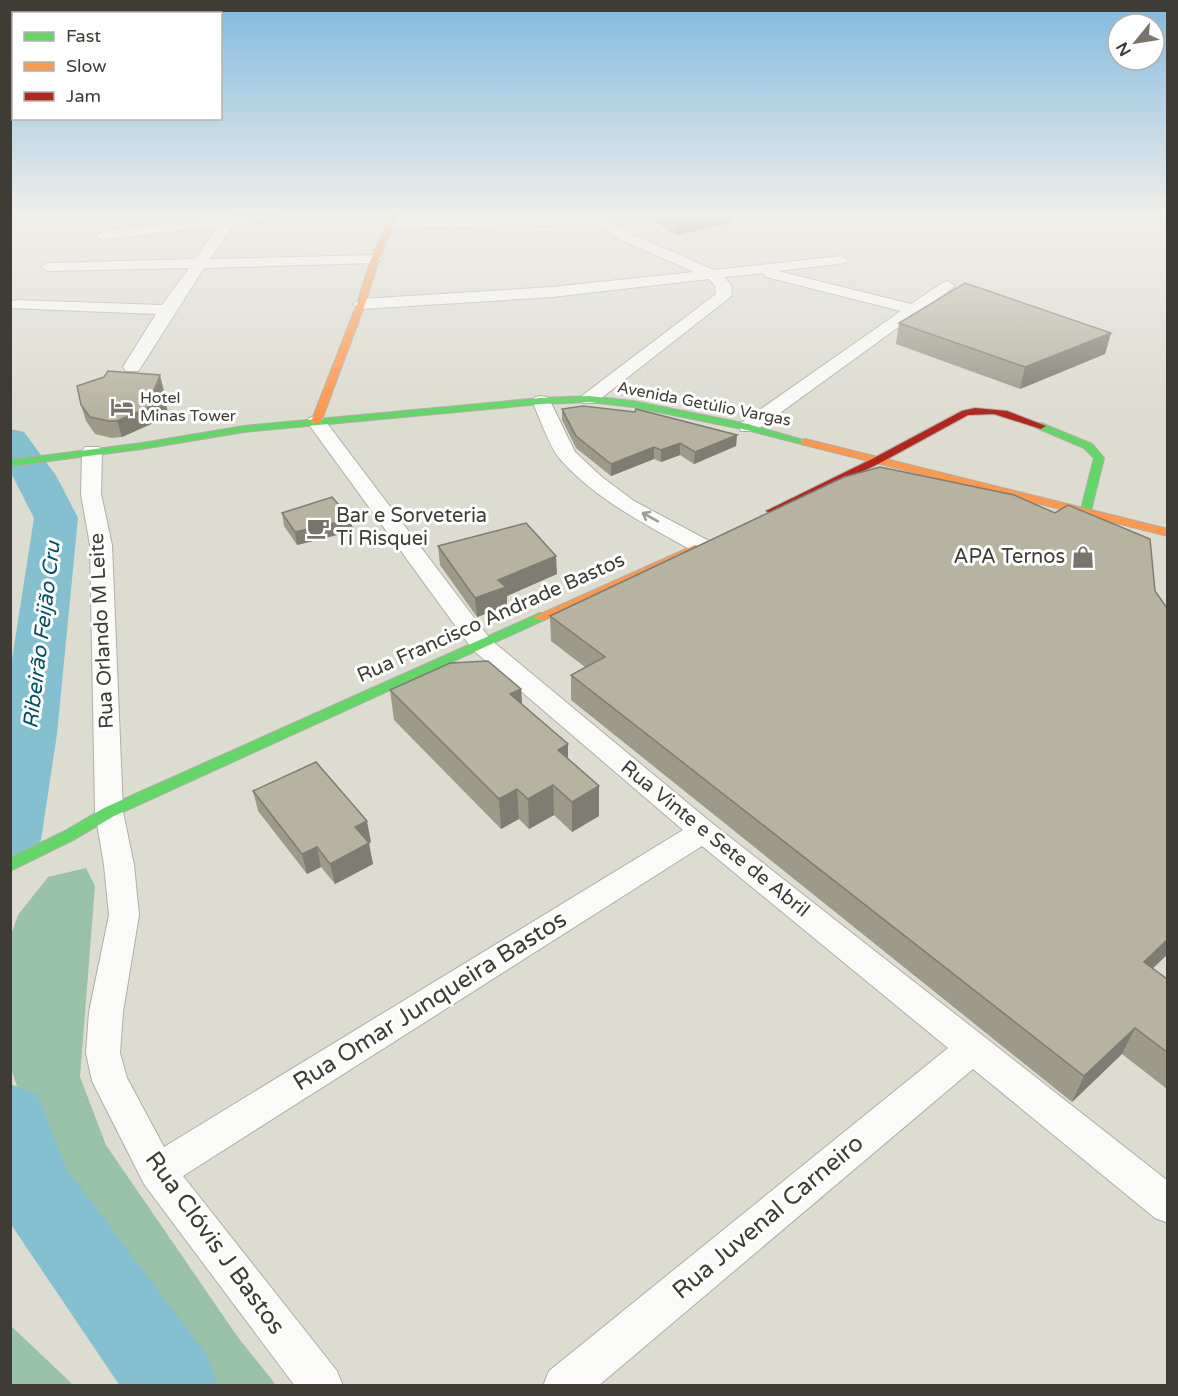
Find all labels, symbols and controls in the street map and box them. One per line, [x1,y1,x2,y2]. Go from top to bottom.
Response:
legend [12,12,222,120]
north arrow [1106,12,1166,72]
text: Fast [66,25,101,47]
text: N [1112,38,1136,60]
text: Slow [66,55,107,77]
text: Jam [66,85,101,107]
street label: Avenida Getúlio Vargas [615,377,793,431]
place label: Hotel Minas Tower [140,388,237,426]
hotel icon: Hotel Minas Tower [109,394,135,420]
place label: Bar e Sorveteria Ti Risquei [336,504,487,551]
one-way arrow [641,511,659,522]
cafe icon: Bar e Sorveteria Ti Risquei [305,515,331,541]
street label: Rua Orlando M Leite [85,532,119,730]
water label: Ribeirão Feijão Cru [18,539,66,730]
shop icon: APA Ternos [1070,544,1096,570]
place label: APA Ternos [954,545,1065,569]
street label: Rua Francisco Andrade Bastos [354,548,628,688]
street label: Rua Vinte e Sete de Abril [616,755,814,923]
street label: Rua Omar Junqueira Bastos [288,905,572,1097]
street label: Rua Juvenal Carneiro [667,1129,869,1305]
street label: Rua Clóvis J Bastos [139,1146,291,1340]

